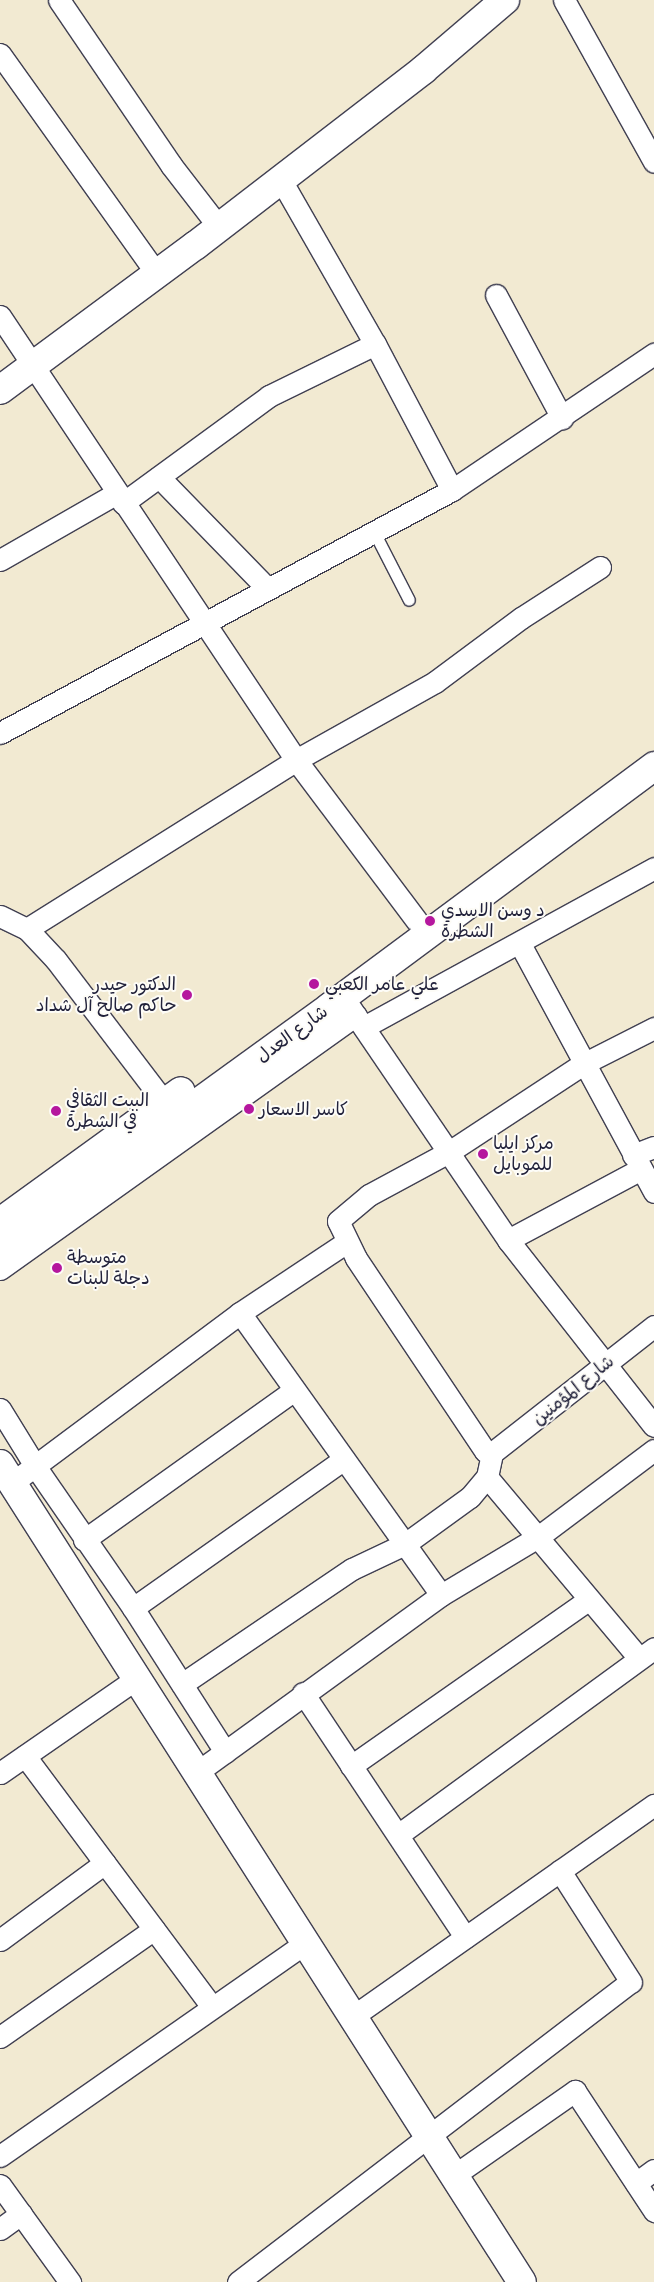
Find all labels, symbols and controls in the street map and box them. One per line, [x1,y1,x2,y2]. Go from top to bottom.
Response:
place label: د وسن الاسدي الشطرة [441,900,545,942]
marker: د وسن الاسدي الشطرة [423,914,437,928]
place label: علي عامر الكعبي [325,973,439,995]
place label: الدكتور حيدر حاكم صالح آل شداد [36,974,176,1016]
marker: علي عامر الكعبي [307,977,321,991]
marker: الدكتور حيدر حاكم صالح آل شداد [180,988,194,1002]
street label: شارع العدل [252,1001,332,1067]
place label: البيت الثقافي في الشطرة [66,1090,149,1132]
place label: كاسر الاسعار [259,1098,348,1120]
marker: كاسر الاسعار [243,1103,255,1115]
marker: البيت الثقافي في الشطرة [50,1105,62,1117]
place label: مركز ايليا للموبايل [493,1133,554,1176]
marker: مركز ايليا للموبايل [477,1148,489,1160]
place label: متوسطة دجلة للبنات [67,1247,150,1290]
marker: متوسطة دجلة للبنات [51,1262,63,1274]
street label: شارع المؤمنين [528,1350,618,1430]

